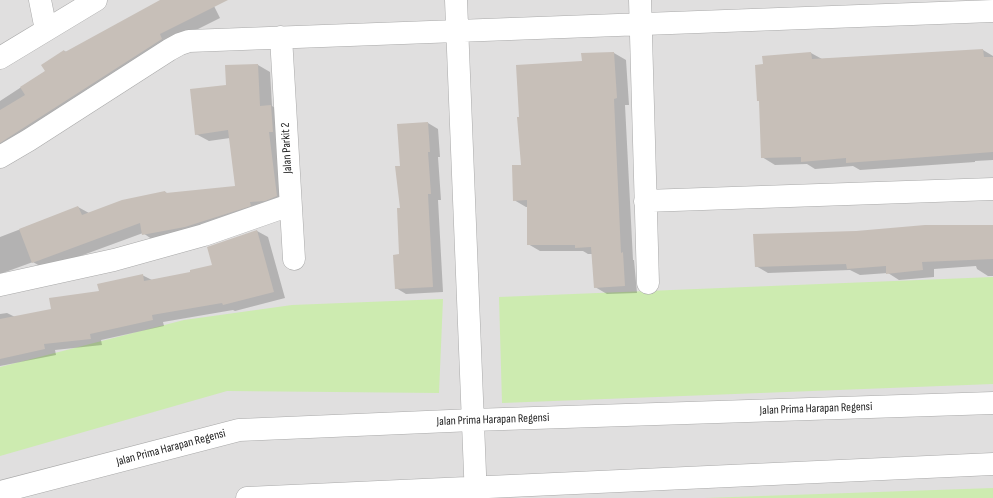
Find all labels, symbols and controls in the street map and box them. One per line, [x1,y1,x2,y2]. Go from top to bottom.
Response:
street label: Jalan Parkit 2 [278,122,296,174]
street label: Jalan Prima Harapan Regensi [759,400,873,418]
street label: Jalan Prima Harapan Regensi [436,411,550,429]
street label: Jalan Prima Harapan Regensi [115,426,227,470]

